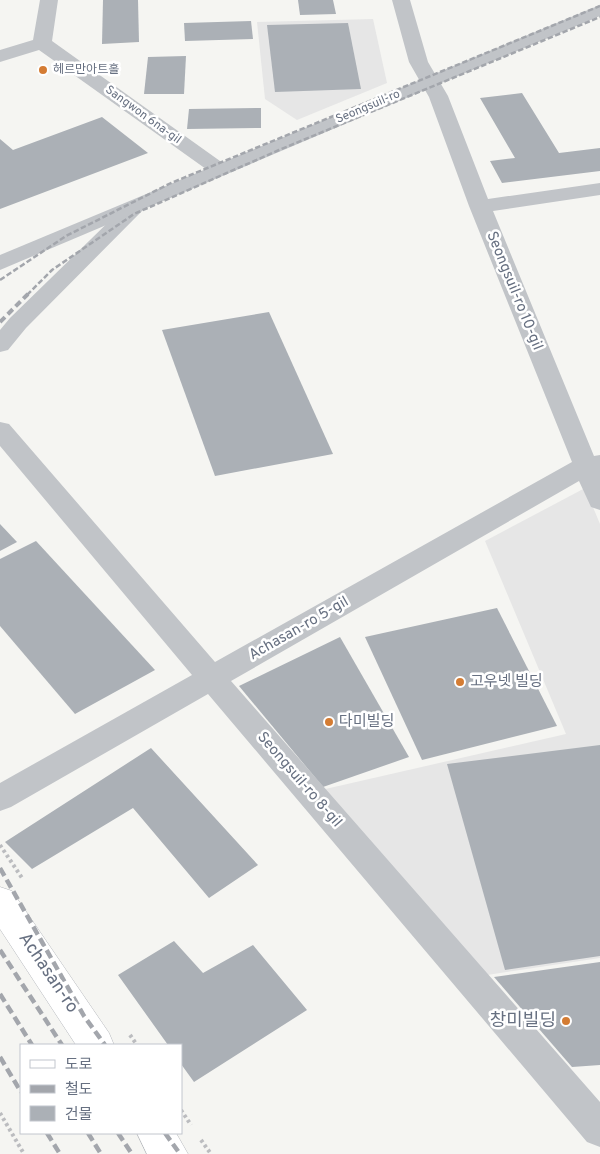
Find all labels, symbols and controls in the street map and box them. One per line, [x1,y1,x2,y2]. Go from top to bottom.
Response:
place label: 헤르만아트홀 [53,62,119,78]
marker: 헤르만아트홀 [37,64,49,76]
street label: Sangwon 6na-gil [102,82,184,148]
street label: Seongsuil-ro [333,86,403,128]
street label: Seongsuil-ro 10-gil [482,229,546,353]
street label: Achasan-ro 5-gil [246,593,352,665]
place label: 고우넷 빌딩 [470,673,543,692]
marker: 고우넷 빌딩 [454,676,466,688]
place label: 다미빌딩 [339,713,394,732]
marker: 다미빌딩 [323,716,335,728]
street label: Seongsuil-ro 8-gil [252,728,346,832]
street label: Achasan-ro [13,928,83,1018]
place label: 창미빌딩 [490,1010,556,1033]
marker: 창미빌딩 [560,1015,572,1027]
legend [20,1044,182,1134]
text: 도로 [65,1056,93,1075]
text: 철도 [65,1081,93,1100]
text: 건물 [65,1106,93,1125]

